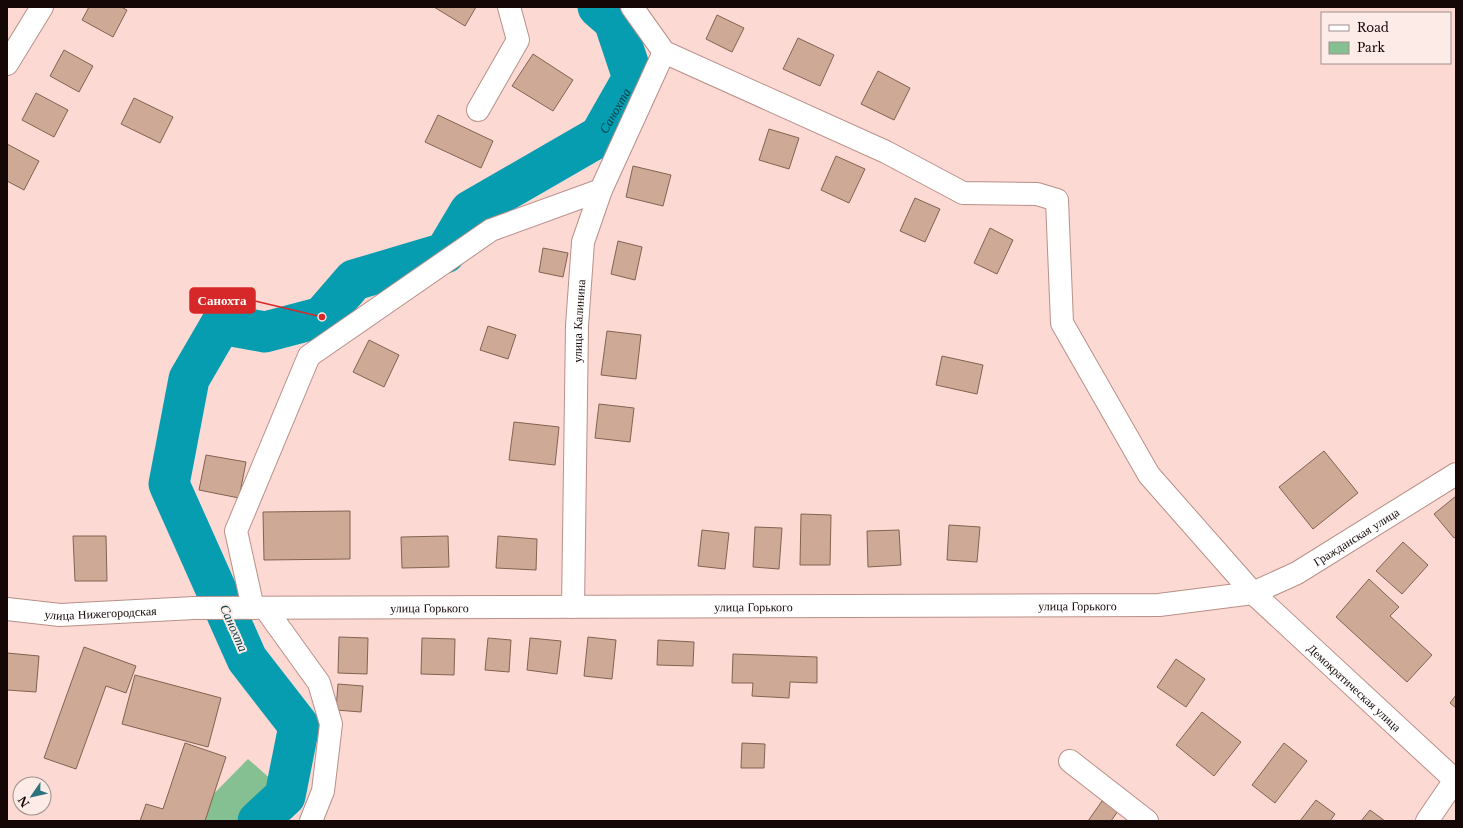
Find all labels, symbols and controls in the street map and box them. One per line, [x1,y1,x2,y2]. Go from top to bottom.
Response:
legend [1321,12,1451,64]
text: Road [1357,20,1389,35]
text: Park [1357,40,1385,55]
water label: Санохта [595,84,635,136]
street label: улица Калинина [569,278,588,363]
callout: Санохта [190,288,255,313]
text: Санохта [198,292,247,309]
street label: Гражданская улица [1310,504,1402,569]
street label: улица Горького [1038,598,1117,613]
street label: улица Горького [714,599,793,614]
street label: улица Горького [390,600,469,615]
street label: улица Нижегородская [44,602,157,623]
water label: Санохта [216,602,252,655]
street label: Демократическая улица [1305,640,1405,735]
north arrow [12,776,52,816]
text: N [15,793,32,810]

